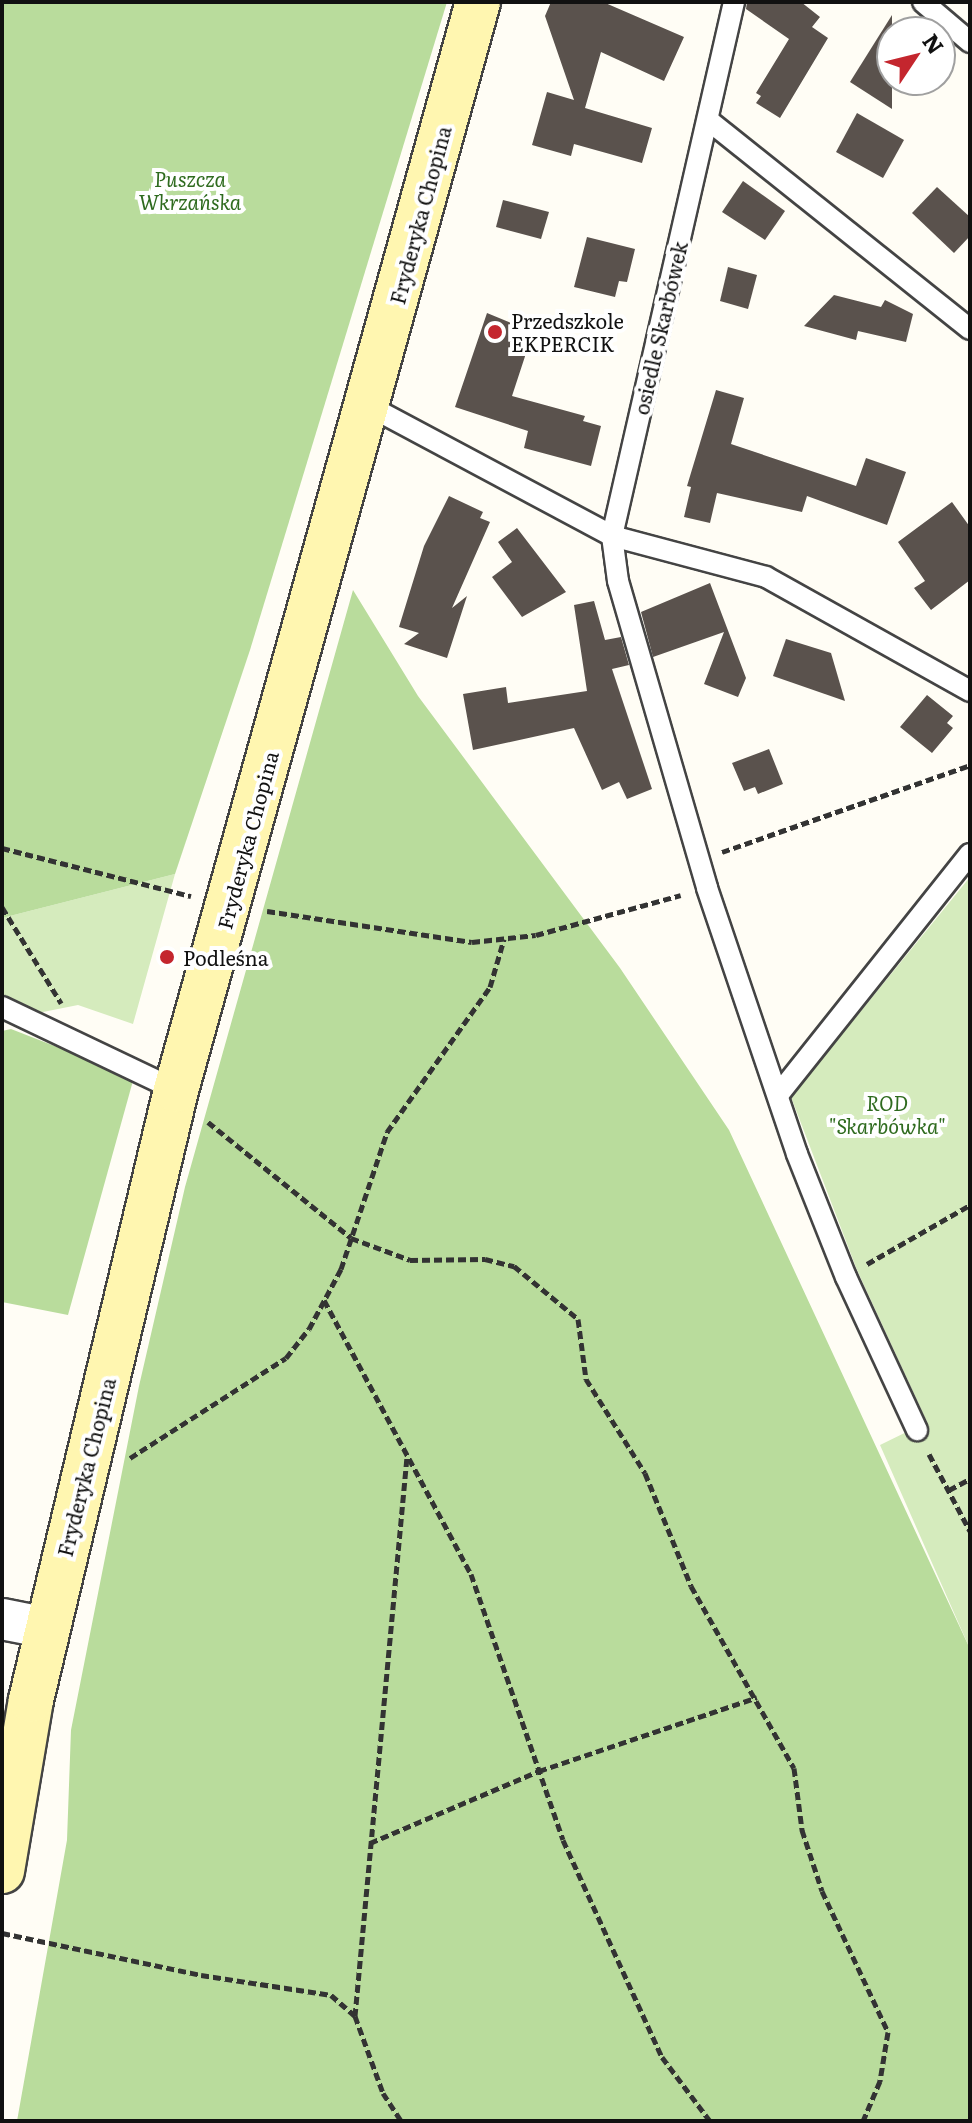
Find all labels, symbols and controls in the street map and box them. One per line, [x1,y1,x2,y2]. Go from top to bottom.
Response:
north arrow [876,16,956,96]
text: N [916,26,953,60]
street label: Fryderyka Chopina [385,123,455,307]
park label: Puszcza Wkrzańska [139,166,241,213]
street label: osiedle Skarbówek [628,239,692,417]
place label: Przedszkole EKPERCIK [511,308,624,355]
marker: Przedszkole EKPERCIK [486,323,504,341]
street label: Fryderyka Chopina [212,748,282,932]
place label: Podleśna [183,945,269,969]
marker: Podleśna [158,948,176,966]
park label: ROD "Skarbówka" [828,1091,946,1138]
street label: Fryderyka Chopina [52,1375,120,1559]

